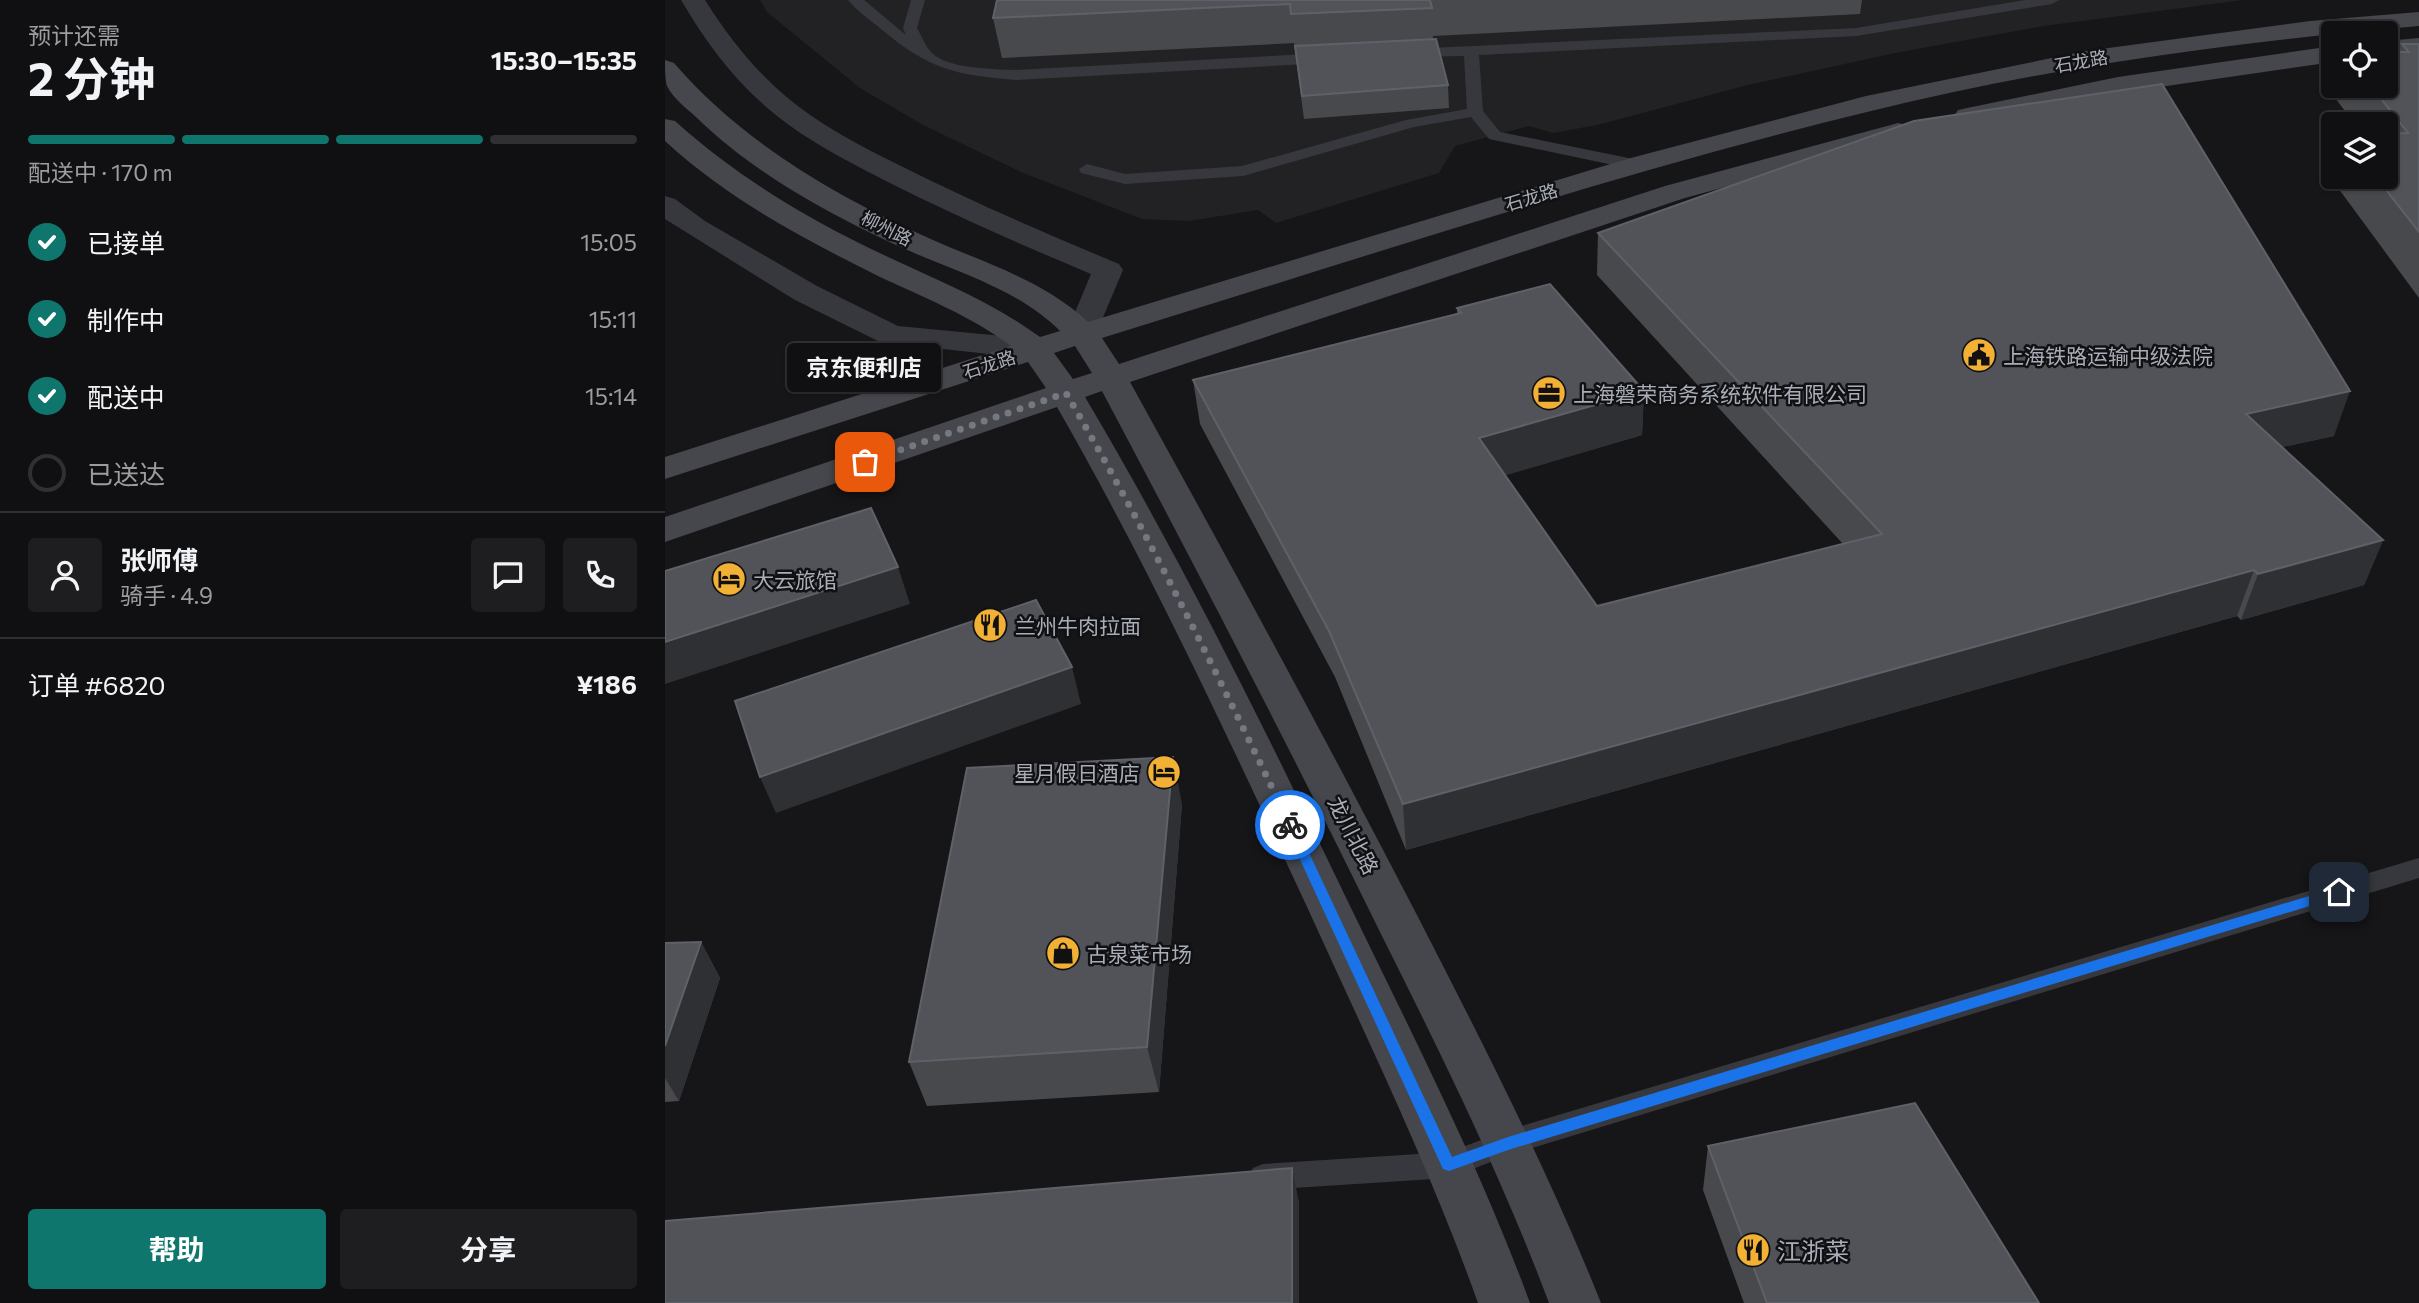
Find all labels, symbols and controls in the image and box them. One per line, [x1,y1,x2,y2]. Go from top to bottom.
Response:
text: 预计还需 [28,21,120,49]
map controls [2321,21,2398,189]
button: locate [2321,21,2398,98]
text: 15:30–15:35 [491,44,637,75]
street label: 石龙路 [2053,45,2109,77]
text: 2 分钟 [28,49,155,105]
button: layers [2321,112,2398,189]
text: 配送中 · 170 m [28,158,173,186]
street label: 石龙路 [1502,179,1560,215]
street label: 柳州路 [858,206,916,250]
icon: check [28,223,66,261]
text: 已接单 [87,227,165,258]
text: 15:05 [580,228,637,256]
icon: check [28,300,66,338]
text: 制作中 [87,304,165,335]
text: 15:11 [589,305,637,333]
public building icon: 上海铁路运输中级法院 [1960,336,1998,374]
callout: 京东便利店 [788,343,942,392]
place label: 上海铁路运输中级法院 [2003,343,2213,368]
street label: 石龙路 [960,345,1018,383]
text: 京东便利店 [807,353,922,381]
office icon: 上海磐荣商务系统软件有限公司 [1530,374,1568,412]
icon: check [28,377,66,415]
text: 配送中 [87,381,165,412]
place label: 上海磐荣商务系统软件有限公司 [1573,381,1867,406]
text: 15:14 [585,382,637,410]
pin [835,432,895,492]
icon: bag [846,443,884,481]
text: 已送达 [87,458,165,489]
button: person [28,538,102,612]
button: chat [471,538,545,612]
button: phone [563,538,637,612]
text: 张师傅 [120,544,198,575]
hotel icon: 大云旅馆 [710,560,748,598]
place label: 大云旅馆 [753,567,837,592]
text: 骑手 · 4.9 [120,581,213,609]
restaurant icon: 兰州牛肉拉面 [971,606,1009,644]
place label: 兰州牛肉拉面 [1015,613,1141,638]
text: ¥186 [576,668,637,699]
text: 订单 #6820 [28,669,166,700]
hotel icon: 星月假日酒店 [1145,753,1183,791]
place label: 星月假日酒店 [1014,760,1140,785]
courier [1255,790,1325,860]
street label: 龙川北路 [1324,792,1384,878]
icon: bike [1271,806,1309,844]
pin [2309,862,2369,922]
icon: home [2320,873,2358,911]
shop icon: 古泉菜市场 [1044,934,1082,972]
place label: 古泉菜市场 [1087,941,1192,966]
button: 帮助 [28,1209,326,1289]
button: 分享 [340,1209,637,1289]
restaurant icon: 江浙菜 [1734,1231,1772,1269]
place label: 江浙菜 [1777,1236,1849,1265]

